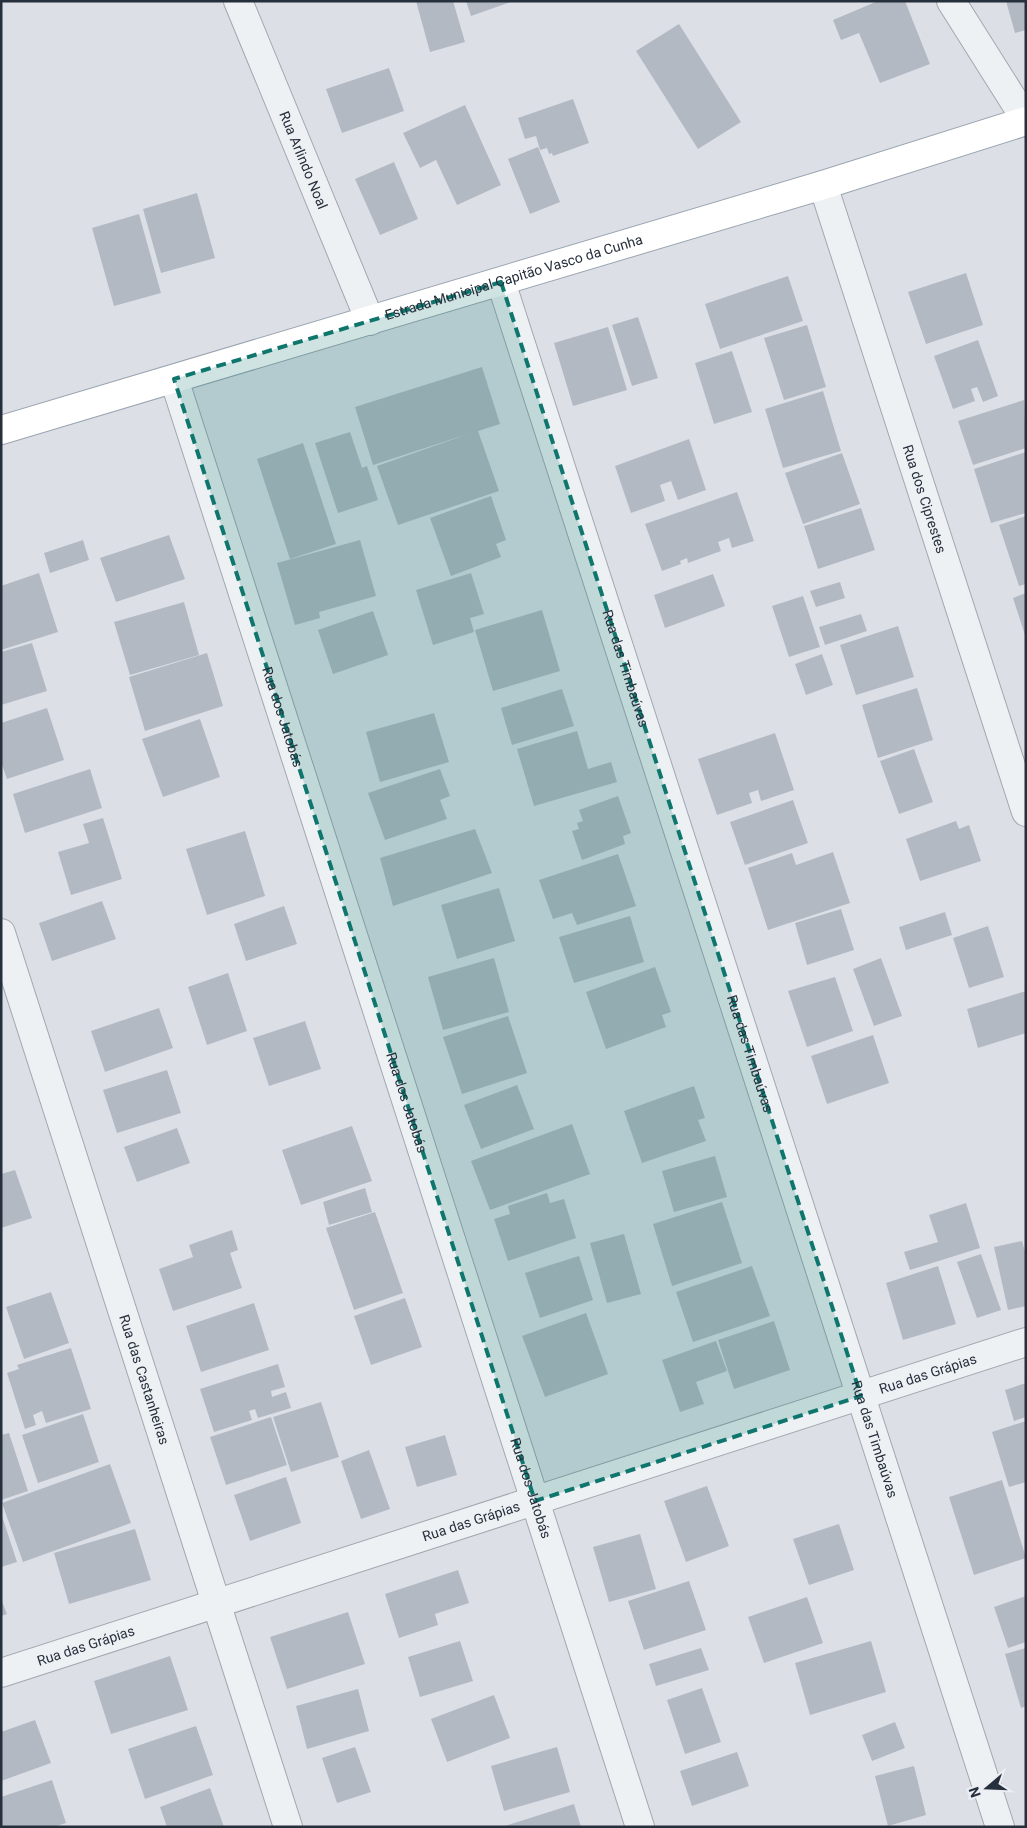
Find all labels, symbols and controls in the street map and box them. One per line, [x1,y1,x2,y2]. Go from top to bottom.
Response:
street label: Rua Arlindo Noal [276,109,331,211]
street label: Estrada Municipal Capitão Vasco da Cunha [383,231,644,323]
street label: Rua dos Ciprestes [900,443,950,555]
street label: Rua das Timbaúvas [599,608,652,729]
street label: Rua dos Jatobás [259,665,306,769]
street label: Rua das Timbaúvas [724,993,777,1114]
street label: Rua dos Jatobás [383,1050,430,1155]
street label: Rua das Castanheiras [116,1313,173,1447]
street label: Rua das Grápias [877,1350,979,1397]
street label: Rua das Timbaúvas [848,1379,901,1500]
street label: Rua dos Jatobás [507,1436,555,1540]
street label: Rua das Grápias [420,1498,522,1544]
street label: Rua das Grápias [35,1622,136,1669]
north arrow [962,1763,1012,1813]
text: N [966,1785,984,1800]

